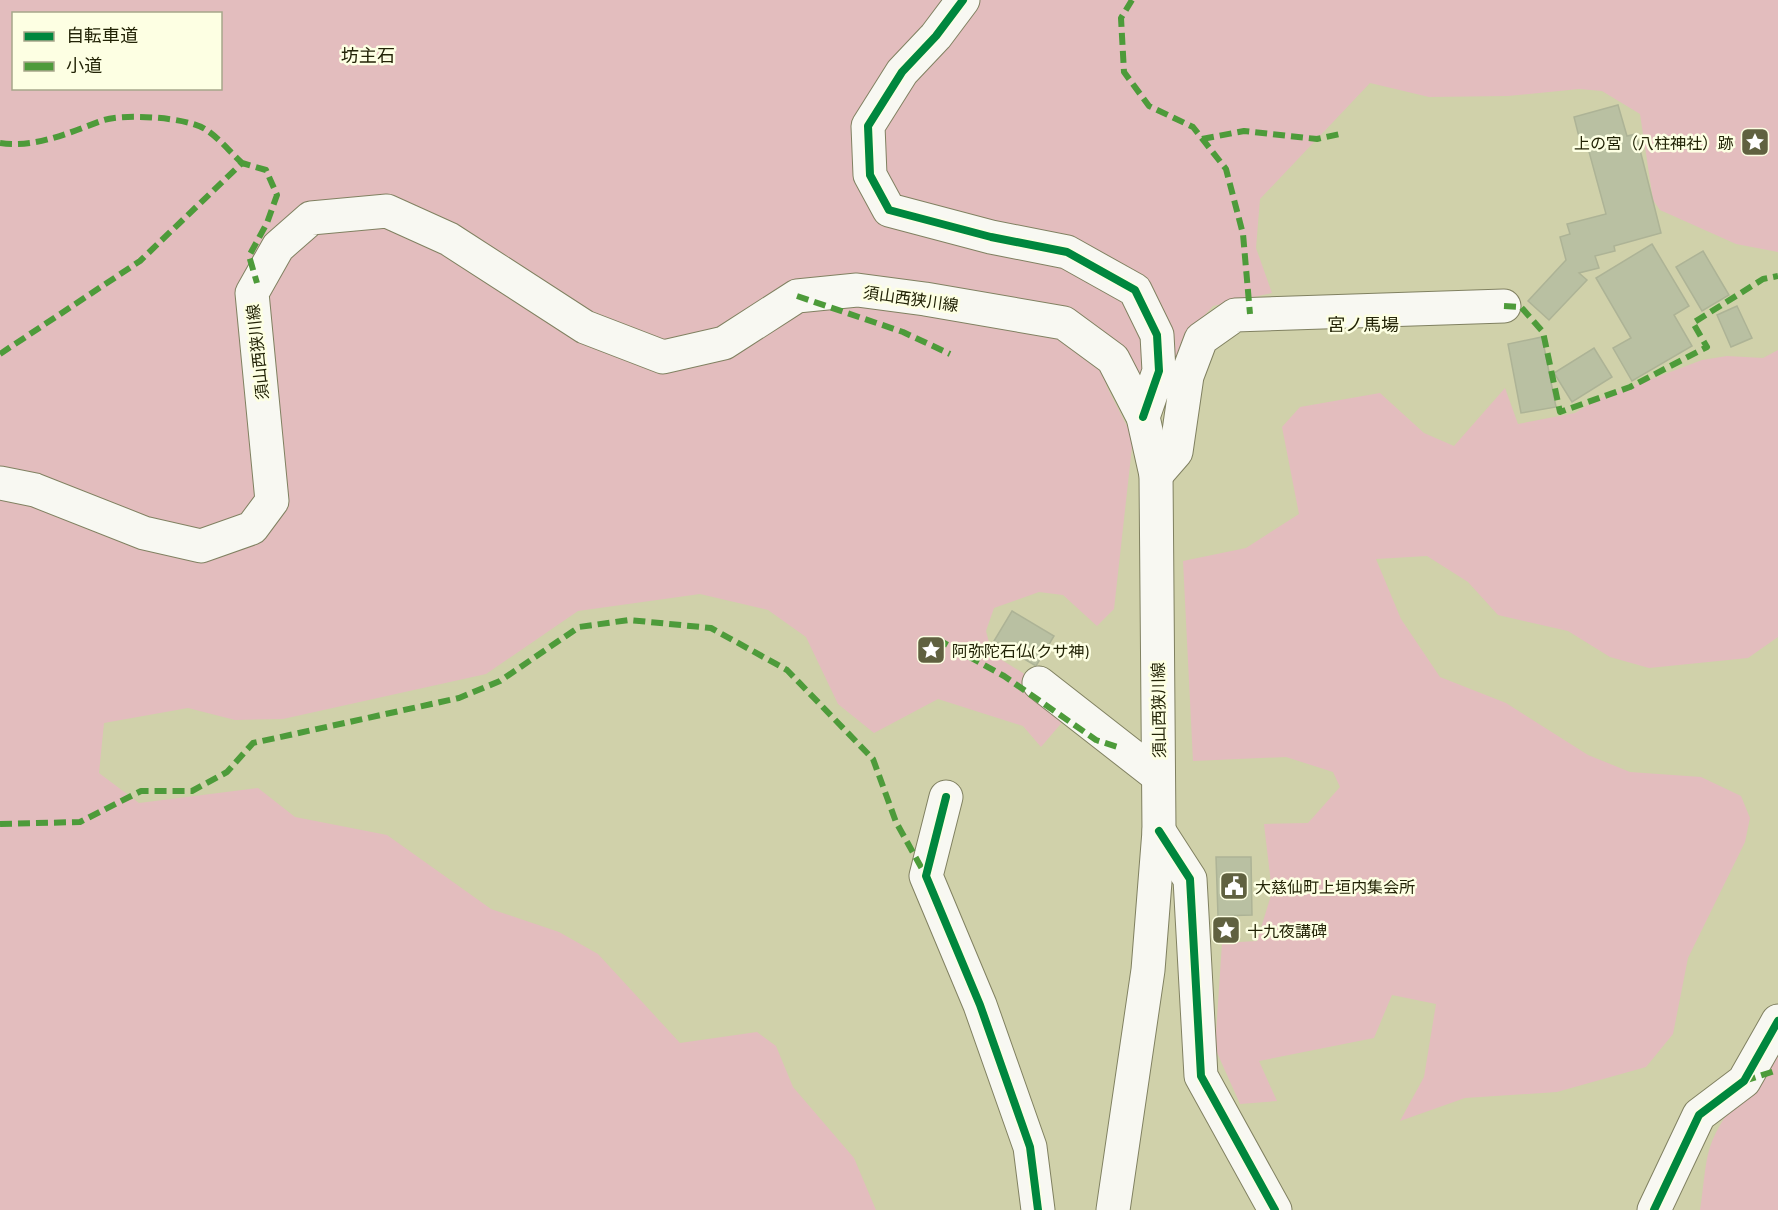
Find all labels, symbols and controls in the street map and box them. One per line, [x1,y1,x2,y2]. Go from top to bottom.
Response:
legend [12,12,222,90]
text: 自転車道 [66,24,138,46]
district label: 坊主石 [341,44,395,66]
text: 小道 [66,54,102,76]
place icon: 上の宮（八柱神社）跡 [1739,126,1771,158]
place label: 上の宮（八柱神社）跡 [1574,133,1734,152]
street label: 須山西狭川線 [862,282,960,314]
street label: 須山西狭川線 [243,303,271,401]
district label: 宮ノ馬場 [1327,313,1399,335]
place icon: 阿弥陀石仏(クサ神) [915,634,947,666]
place label: 阿弥陀石仏(クサ神) [952,641,1089,660]
street label: 須山西狭川線 [1148,662,1168,758]
public building icon: 大慈仙町上垣内集会所 [1218,870,1250,902]
place label: 大慈仙町上垣内集会所 [1255,877,1415,896]
place icon: 十九夜講碑 [1210,914,1242,946]
place label: 十九夜講碑 [1247,921,1327,940]

